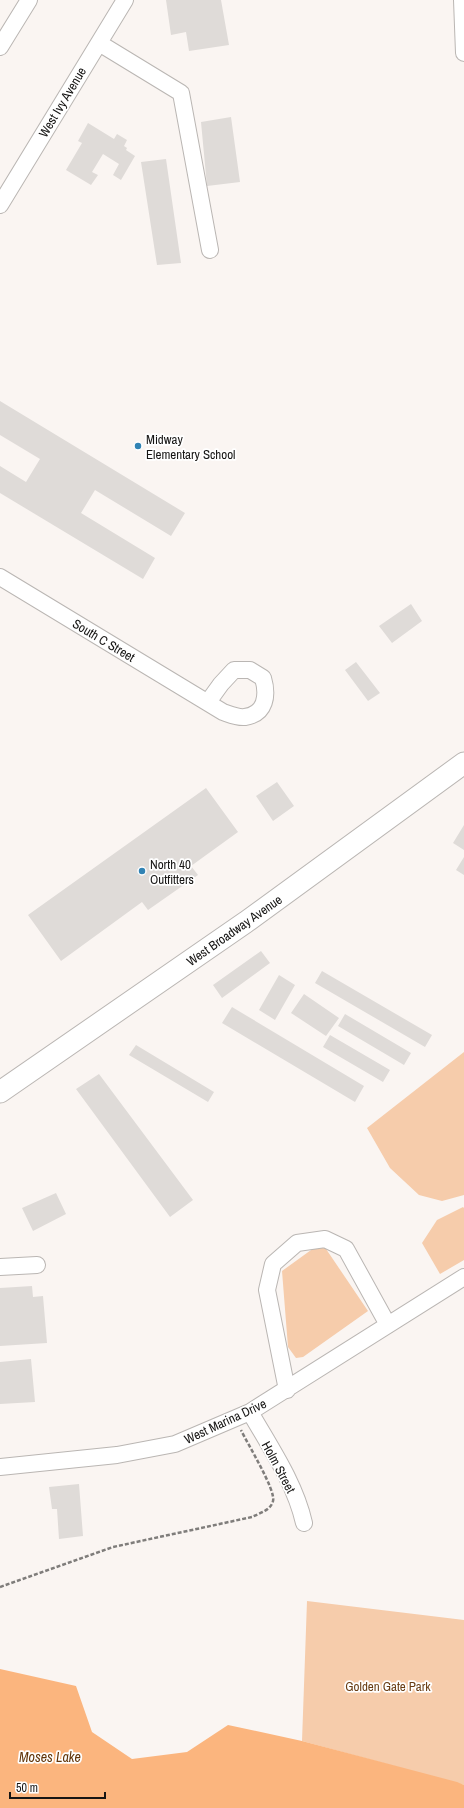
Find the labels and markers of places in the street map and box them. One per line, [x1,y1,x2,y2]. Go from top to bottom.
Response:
place label: Midway Elementary School [146,431,235,463]
marker: Midway Elementary School [133,441,143,451]
place label: North 40 Outfitters [150,856,194,888]
marker: North 40 Outfitters [137,866,147,876]

